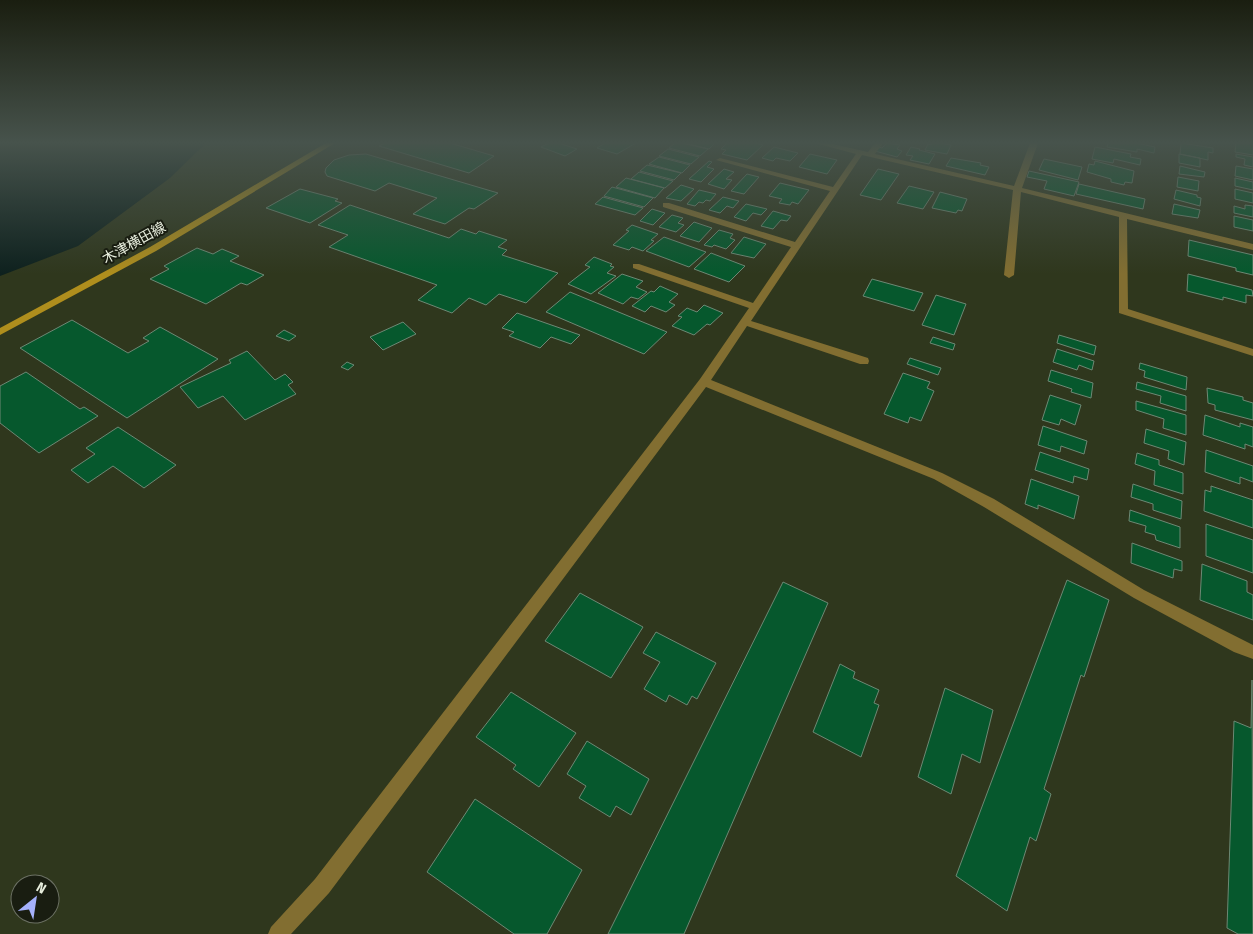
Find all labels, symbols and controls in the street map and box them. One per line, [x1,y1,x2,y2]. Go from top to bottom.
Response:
street label: 木津横田線 [99,219,169,267]
north arrow [10,874,60,924]
text: N [33,879,49,898]

